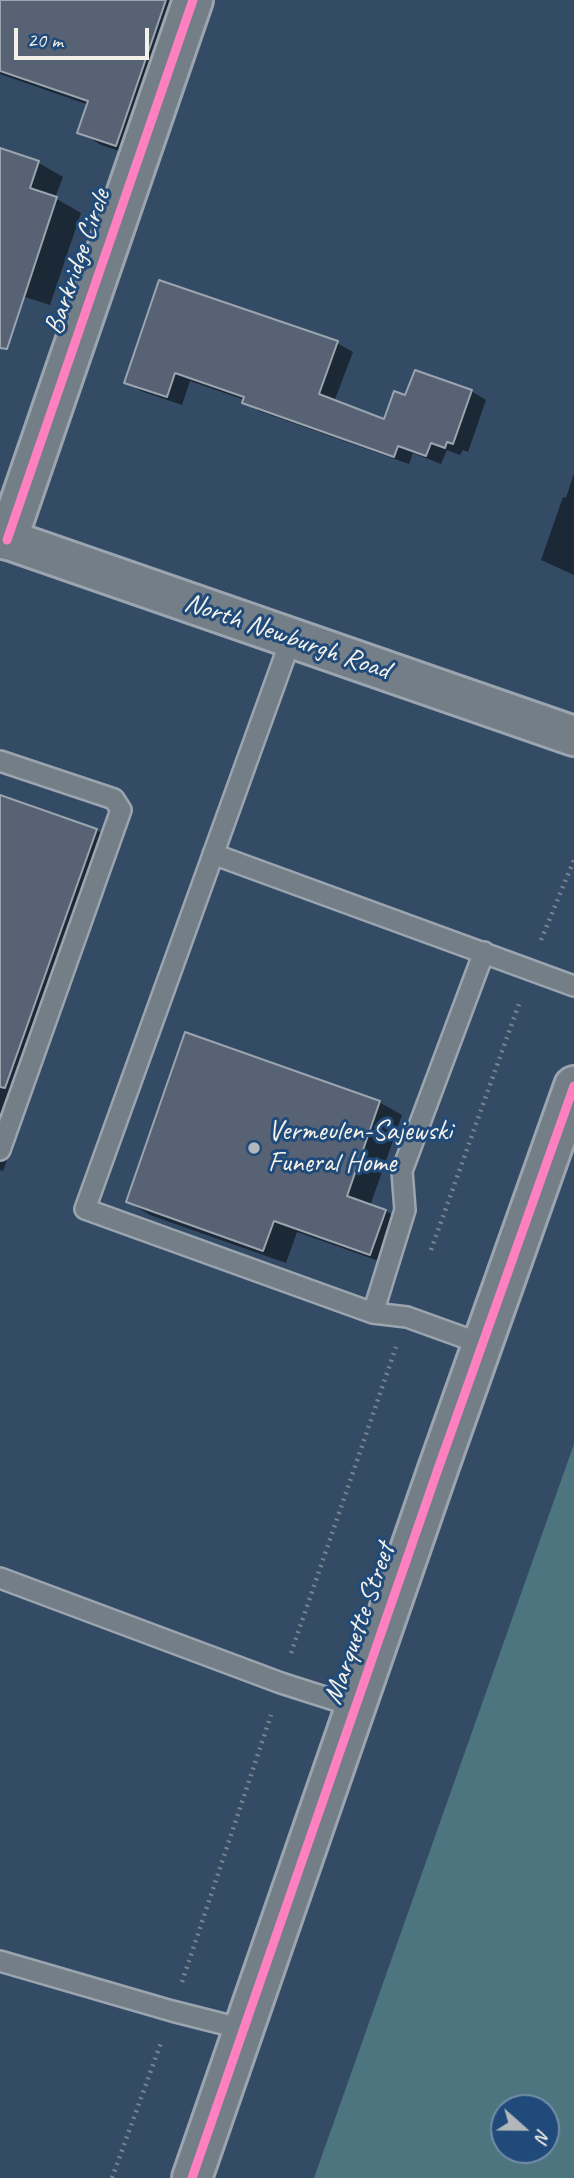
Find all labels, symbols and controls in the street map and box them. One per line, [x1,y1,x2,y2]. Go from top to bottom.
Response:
scale bar [18,14,152,58]
text: 20 m [27,27,63,53]
street label: Barkridge Circle [37,185,119,339]
street label: North Newburgh Road [180,586,394,688]
place label: Vermeulen-Sajewski Funeral Home [268,1115,452,1181]
marker: Vermeulen-Sajewski Funeral Home [246,1140,262,1156]
street label: Marquette Street [317,1539,403,1709]
north arrow [490,2094,560,2164]
text: N [529,2126,556,2146]

